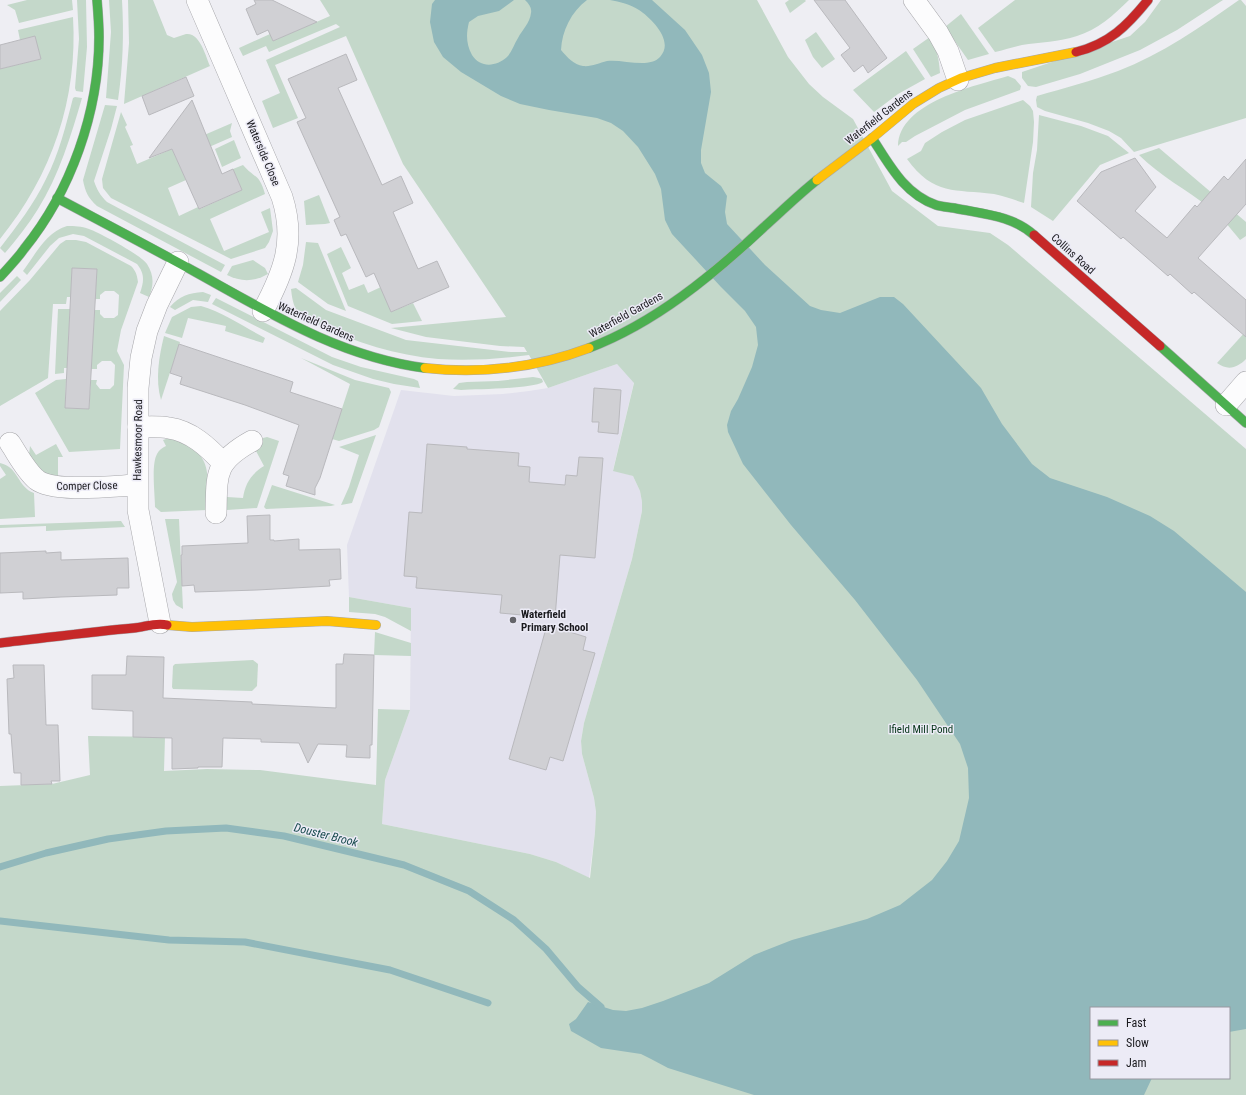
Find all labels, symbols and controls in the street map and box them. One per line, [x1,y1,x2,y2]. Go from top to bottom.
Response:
street label: Waterfield Gardens [843,87,915,147]
street label: Waterside Close [243,118,283,188]
street label: Collins Road [1048,231,1098,277]
street label: Waterfield Gardens [587,289,665,341]
street label: Waterfield Gardens [276,299,356,345]
street label: Hawkesmoor Road [131,399,145,481]
street label: Comper Close [56,479,118,493]
place label: Waterfield Primary School [521,608,589,634]
marker: Waterfield Primary School [508,615,518,625]
park label: Ifield Mill Pond [889,723,953,736]
water label: Douster Brook [293,820,360,850]
legend [1090,1007,1230,1079]
text: Fast [1126,1016,1147,1030]
text: Slow [1126,1036,1149,1050]
text: Jam [1126,1056,1147,1070]

